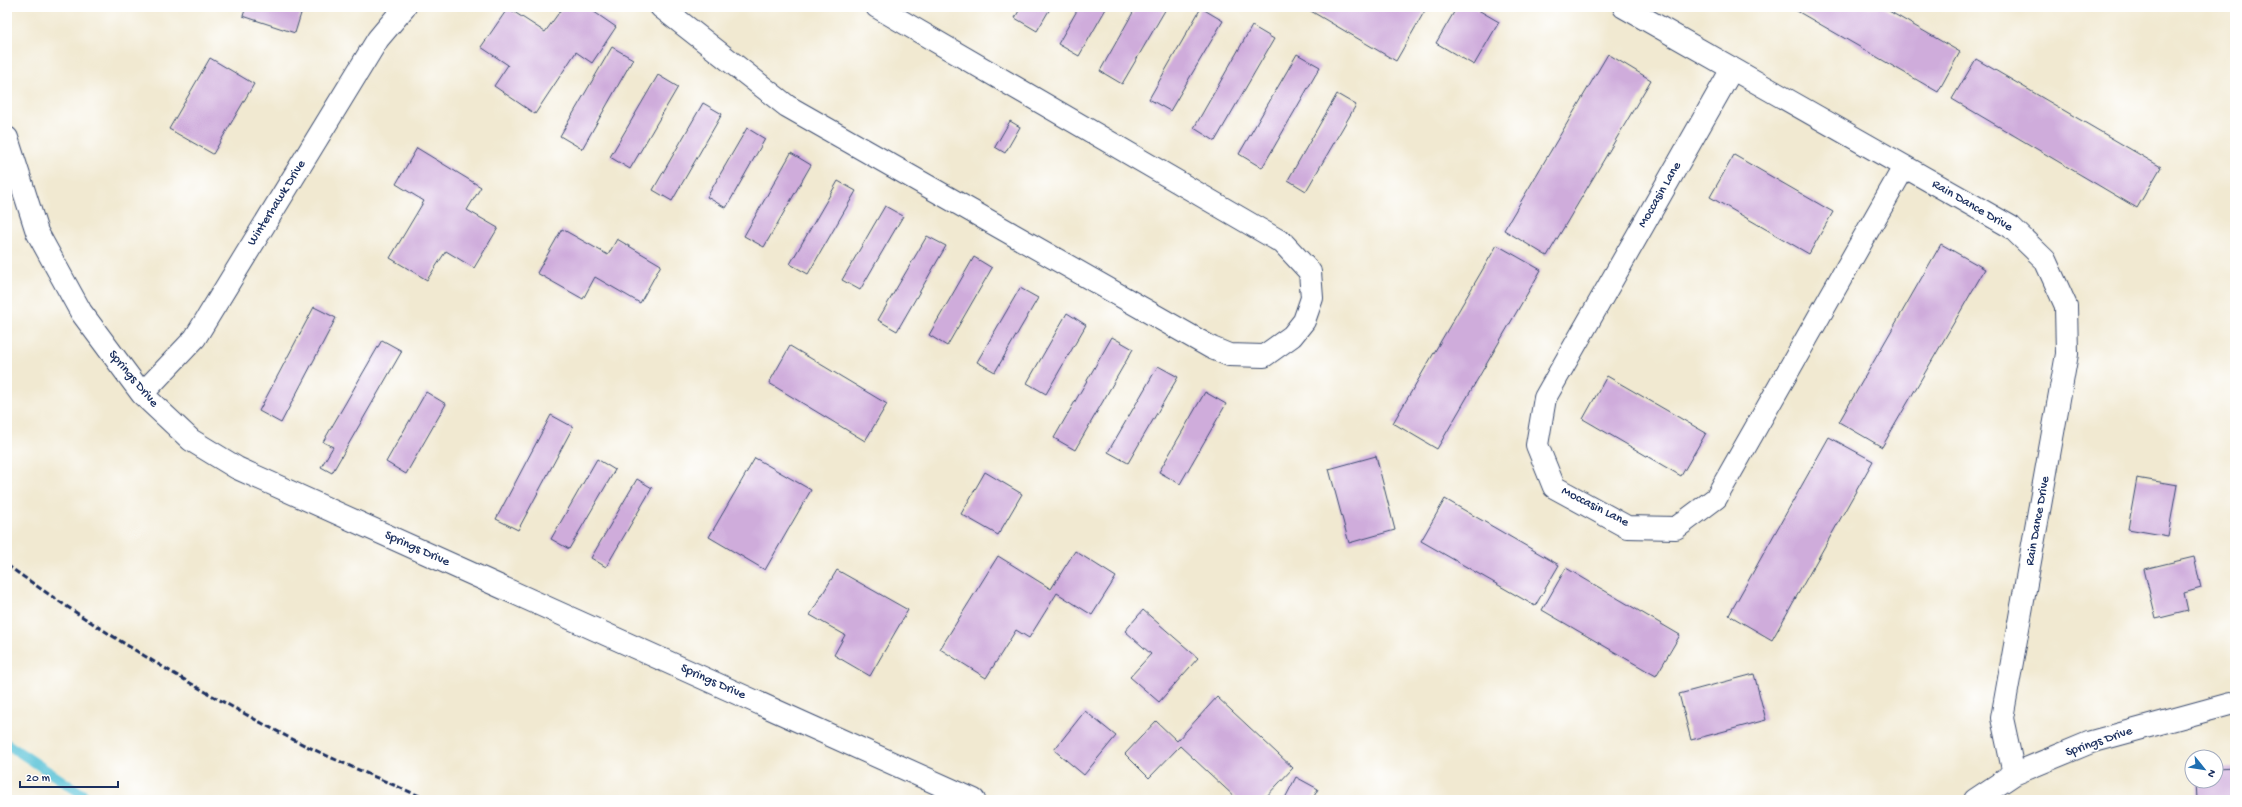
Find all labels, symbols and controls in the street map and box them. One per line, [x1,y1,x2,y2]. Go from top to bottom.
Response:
street label: Winterhawk Drive [245,157,310,249]
street label: Moccasin Lane [1635,159,1685,231]
street label: Rain Dance Drive [1929,177,2015,235]
street label: Springs Drive [105,348,161,411]
street label: Rain Dance Drive [2023,475,2053,567]
street label: Moccasin Lane [1559,484,1631,531]
street label: Springs Drive [382,528,452,570]
street label: Springs Drive [678,661,748,703]
street label: Springs Drive [2064,723,2135,760]
north arrow [2184,749,2224,789]
scale bar [20,763,118,789]
text: N [2204,767,2218,779]
text: 20 m [26,772,51,786]

